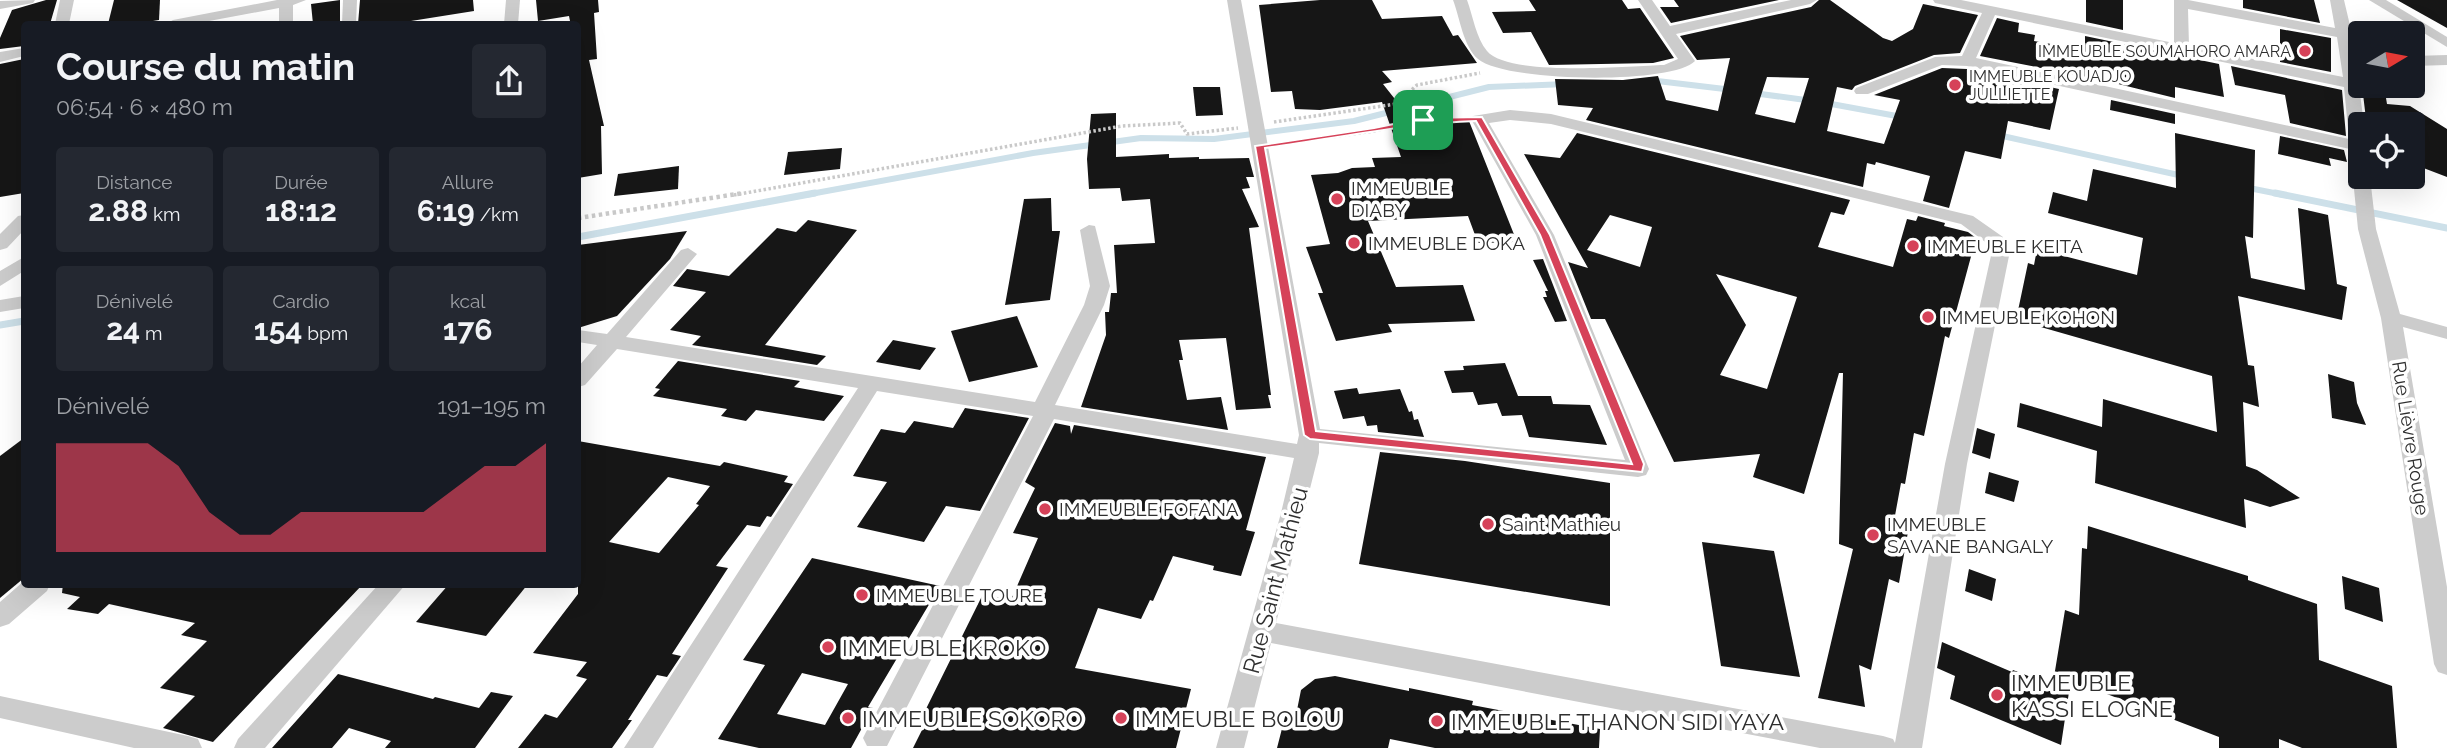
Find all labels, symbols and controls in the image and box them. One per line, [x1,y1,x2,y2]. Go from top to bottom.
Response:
north arrow [2348,21,2426,98]
map controls [2348,21,2425,189]
place label: IMMEUBLE SOUMAHORO AMARA [2038,42,2291,61]
marker: IMMEUBLE SOUMAHORO AMARA [2297,43,2313,59]
text: Course du matin [56,44,355,89]
button: share [472,44,546,118]
place label: IMMEUBLE KOUADJO JULLIETTE [1969,67,2132,104]
marker: IMMEUBLE KOUADJO JULLIETTE [1947,77,1963,93]
pin [1393,90,1453,150]
text: 06:54 · 6 × 480 m [56,93,233,120]
icon: arrive [1404,101,1442,139]
button: locate [2348,112,2425,189]
text: Distance [96,171,172,193]
text: Durée [274,171,328,193]
text: Allure [442,171,494,193]
place label: IMMEUBLE DIABY [1351,177,1450,221]
marker: IMMEUBLE DIABY [1329,191,1345,207]
text: 2.88 [88,193,148,228]
text: 18:12 [265,193,337,228]
text: 6:19 [417,193,475,228]
text: km [148,203,180,225]
text: /km [475,203,519,225]
place label: IMMEUBLE DOKA [1368,232,1525,254]
marker: IMMEUBLE DOKA [1346,235,1362,251]
place label: IMMEUBLE KEITA [1927,235,2083,257]
marker: IMMEUBLE KEITA [1905,238,1921,254]
text: Dénivelé [96,290,173,312]
text: Cardio [272,290,330,312]
text: kcal [450,290,485,312]
place label: IMMEUBLE KOHON [1942,306,2115,328]
marker: IMMEUBLE KOHON [1920,309,1936,325]
text: 24 [106,312,140,347]
text: 154 [254,312,302,347]
text: 176 [443,312,493,347]
text: m [140,322,163,344]
text: bpm [302,322,348,344]
street label: Rue Lièvre Rouge [2388,359,2434,517]
text: Dénivelé [56,392,149,419]
text: 191–195 m [437,392,546,419]
street label: Rue Saint Mathieu [1237,484,1313,676]
place label: IMMEUBLE FOFANA [1059,498,1239,520]
marker: IMMEUBLE FOFANA [1037,501,1053,517]
place label: Saint Mathieu [1502,513,1621,535]
place label: IMMEUBLE SAVANE BANGALY [1887,513,2054,557]
marker: Saint Mathieu [1480,516,1496,532]
marker: IMMEUBLE SAVANE BANGALY [1865,527,1881,543]
place label: IMMEUBLE TOURE [876,584,1043,606]
marker: IMMEUBLE TOURE [854,587,870,603]
place label: IMMEUBLE KROKO [842,634,1046,661]
marker: IMMEUBLE KROKO [820,639,836,655]
place label: IMMEUBLE KASSI ELOGNE [2011,669,2173,722]
marker: IMMEUBLE KASSI ELOGNE [1989,687,2005,703]
place label: IMMEUBLE SOKORO [862,705,1083,732]
place label: IMMEUBLE BOLOU [1135,705,1341,732]
place label: IMMEUBLE THANON SIDI YAYA [1451,708,1784,735]
marker: IMMEUBLE SOKORO [840,710,856,726]
marker: IMMEUBLE BOLOU [1113,710,1129,726]
marker: IMMEUBLE THANON SIDI YAYA [1429,713,1445,729]

